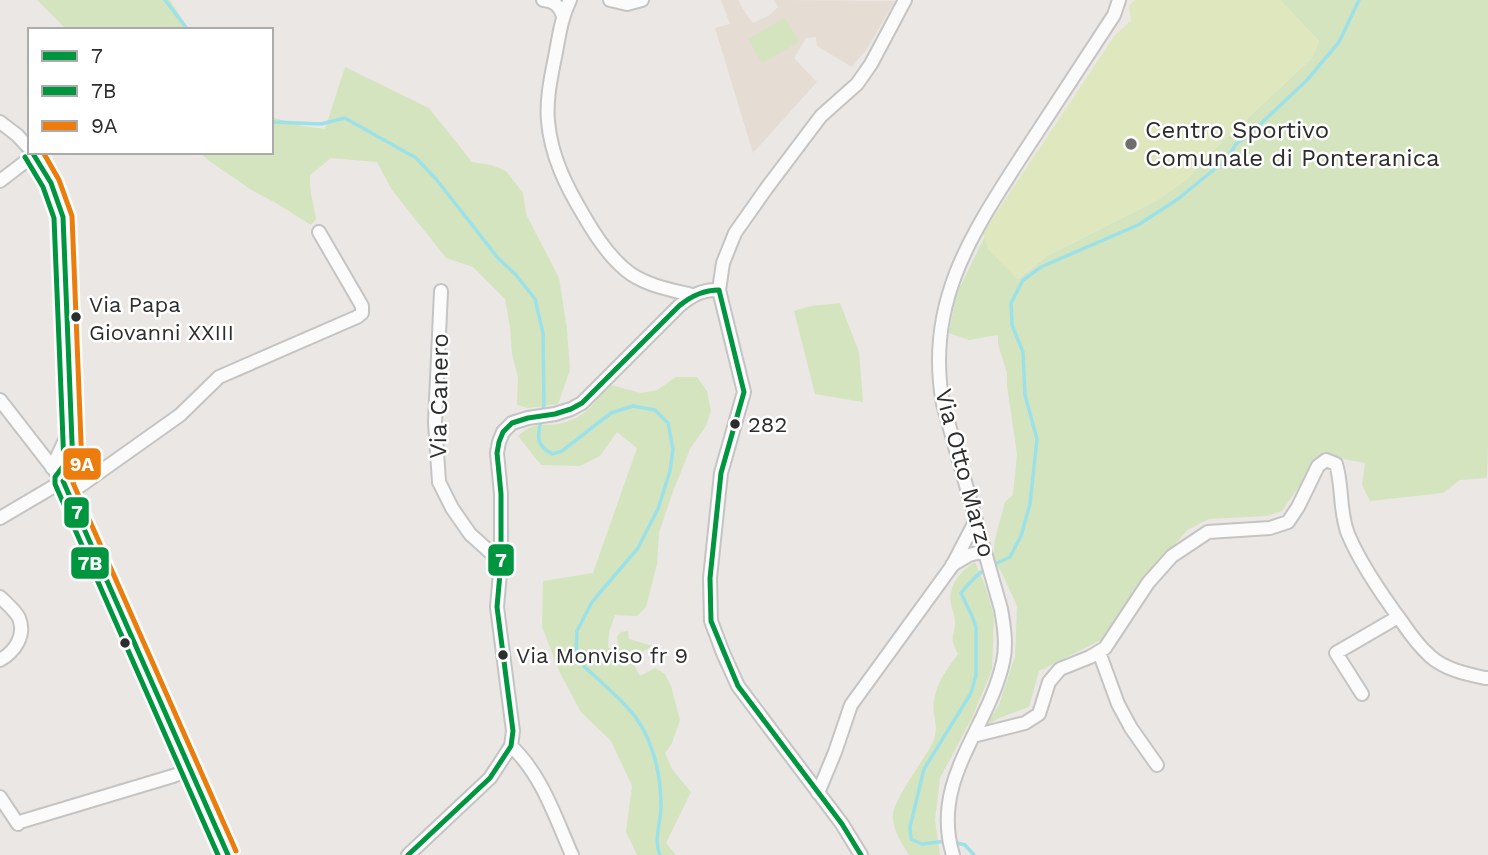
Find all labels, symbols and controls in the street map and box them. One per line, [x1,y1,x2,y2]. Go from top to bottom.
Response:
legend [28,28,273,154]
text: 7 [91,43,103,68]
text: 7B [91,78,117,103]
text: 9A [91,113,118,138]
place label: Centro Sportivo Comunale di Ponteranica [1145,116,1440,172]
marker: Centro Sportivo Comunale di Ponteranica [1123,136,1139,152]
place label: Via Papa Giovanni XXIII [89,292,234,345]
marker: Via Papa Giovanni XXIII [69,310,83,324]
street label: Via Canero [424,333,454,459]
street label: Via Otto Marzo [929,386,1001,560]
place label: 282 [748,412,787,437]
marker: 282 [728,417,742,431]
line badge: 9A [62,447,102,481]
text: 9A [70,453,94,476]
line badge: 7 [63,496,90,529]
text: 7 [71,501,83,524]
line badge: 7 [487,543,515,577]
line badge: 7B [70,546,110,580]
text: 7 [495,549,507,572]
text: 7B [78,552,102,575]
unlabelled marker [118,636,132,650]
place label: Via Monviso fr 9 [516,643,688,668]
marker: Via Monviso fr 9 [496,648,510,662]

